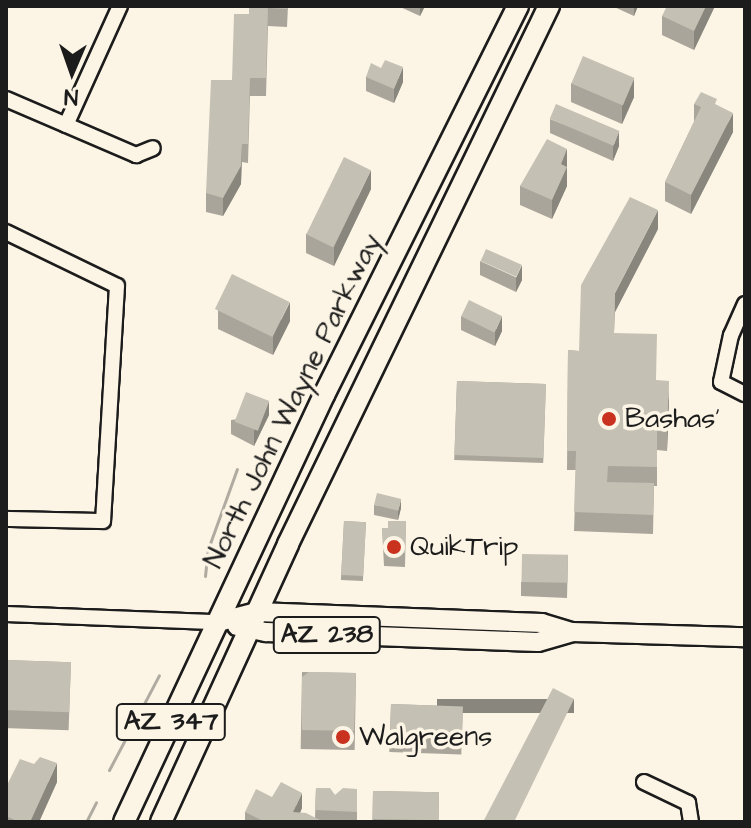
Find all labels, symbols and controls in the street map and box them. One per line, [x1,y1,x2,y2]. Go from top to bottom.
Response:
north arrow [32,32,112,112]
text: N [64,81,79,112]
street label: North John Wayne Parkway [197,228,389,574]
place label: Bashas' [625,402,720,436]
marker: Bashas' [600,410,618,428]
place label: QuikTrip [410,530,518,564]
marker: QuikTrip [385,538,403,556]
road number: AZ 238 [271,613,383,657]
road number: AZ 347 [115,700,227,744]
place label: Walgreens [359,720,492,754]
marker: Walgreens [334,728,352,746]

